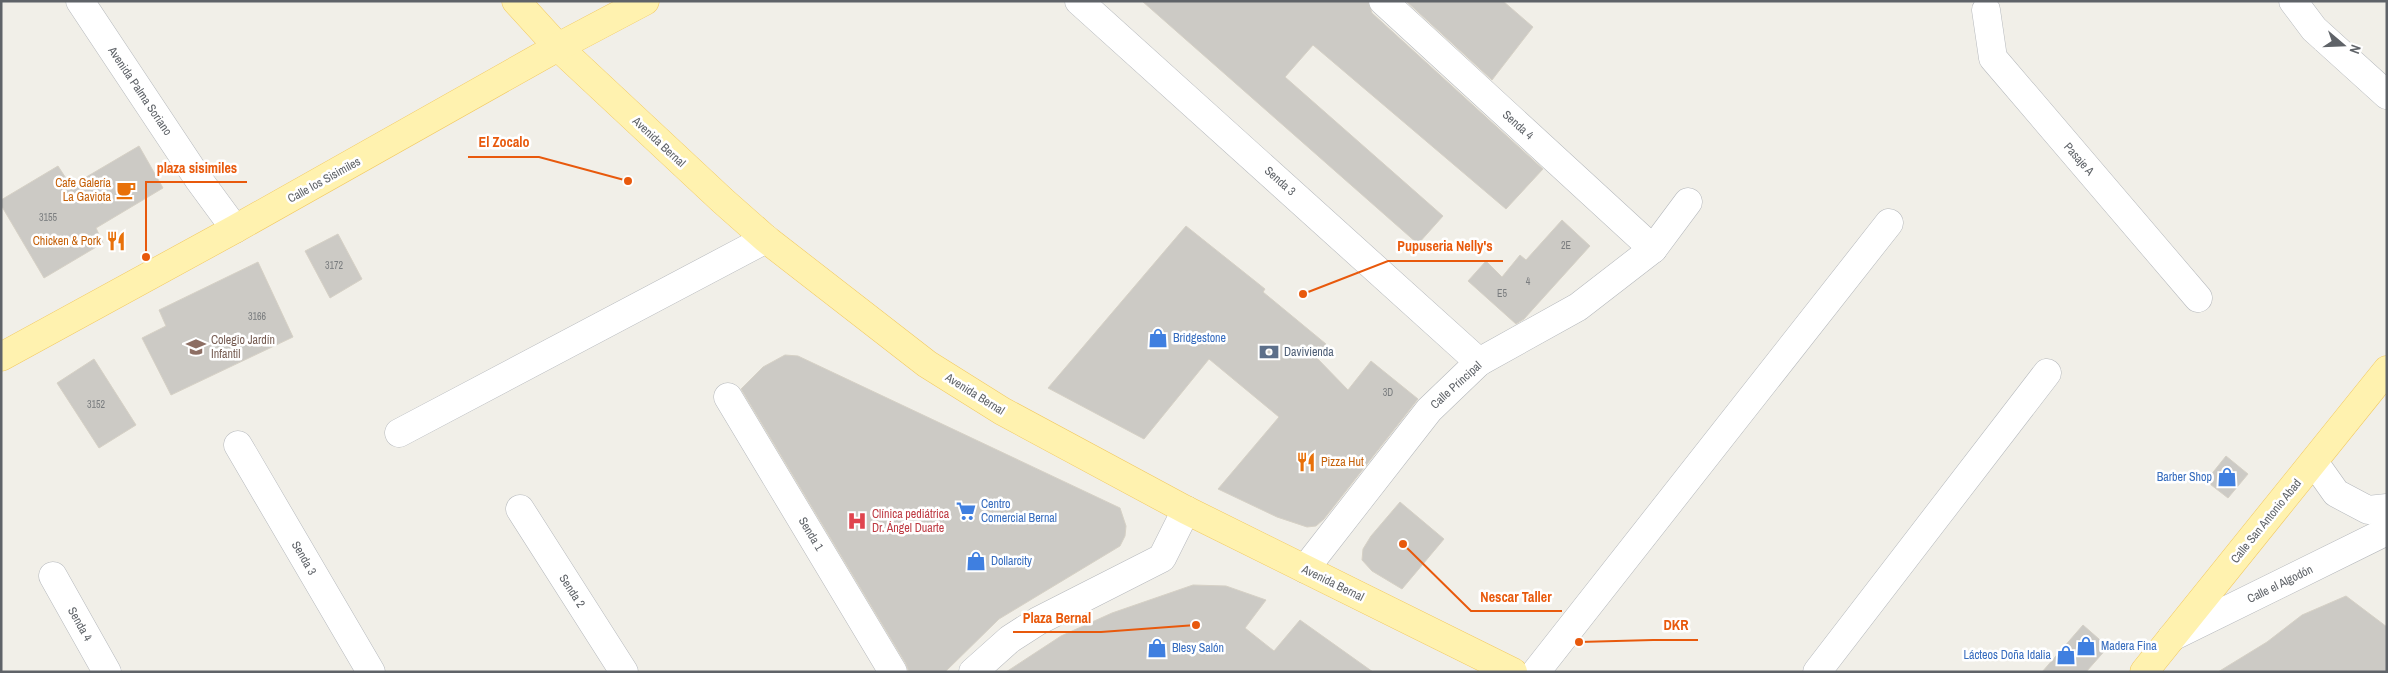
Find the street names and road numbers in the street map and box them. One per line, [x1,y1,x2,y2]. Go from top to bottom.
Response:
street label: Avenida Palma Soriano [104,43,176,138]
street label: Senda 4 [1499,107,1537,144]
street label: Avenida Bernal [628,113,689,171]
street label: Pasaje A [2060,139,2098,179]
street label: Calle los Sisimiles [285,153,363,207]
street label: Senda 3 [1261,163,1299,199]
street label: Calle Principal [1427,358,1485,412]
street label: Avenida Bernal [941,369,1008,419]
street label: Calle San Antonio Abad [2227,476,2305,566]
street label: Senda 1 [795,514,828,554]
street label: Senda 3 [288,538,320,578]
street label: Avenida Bernal [1298,561,1367,605]
street label: Calle el Algodón [2245,561,2315,607]
street label: Senda 2 [555,571,589,611]
street label: Senda 4 [64,604,96,644]

